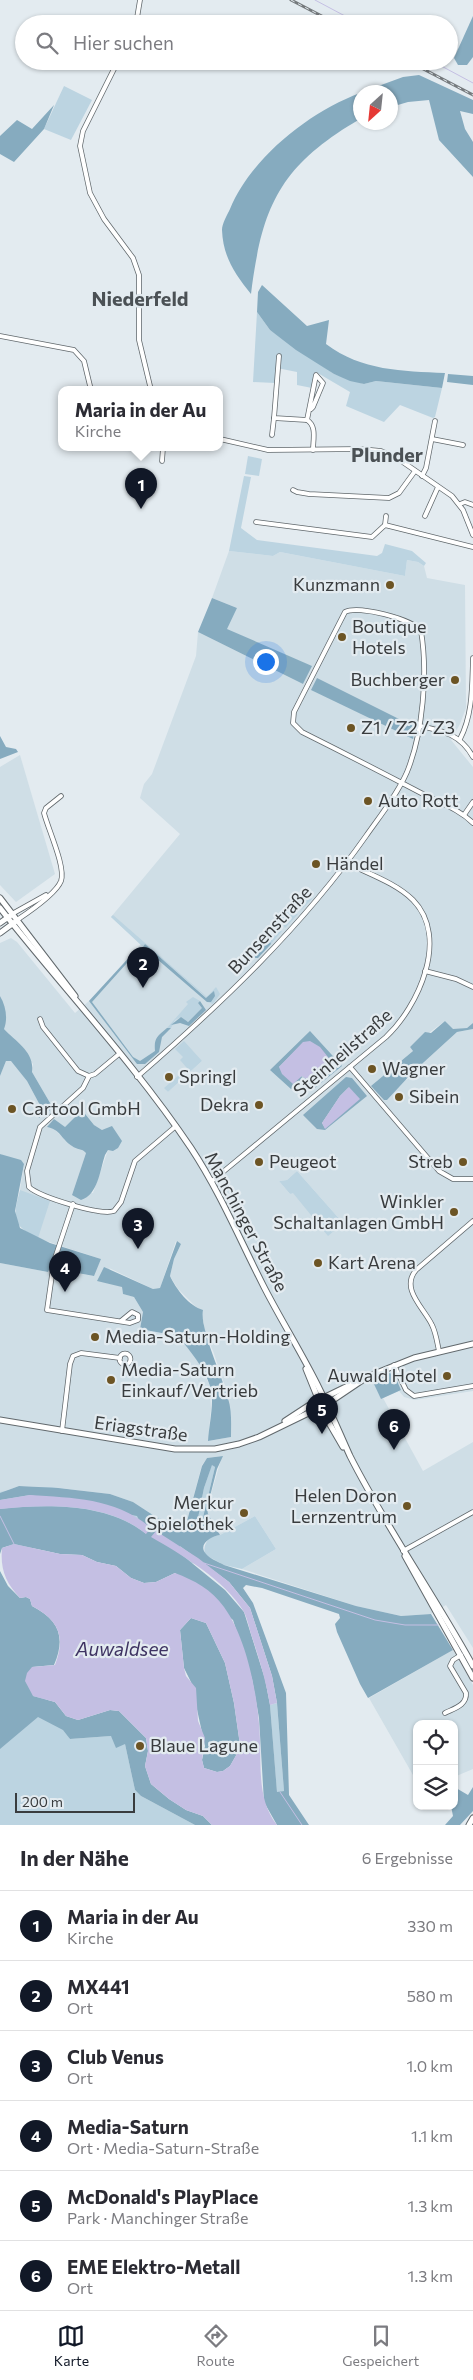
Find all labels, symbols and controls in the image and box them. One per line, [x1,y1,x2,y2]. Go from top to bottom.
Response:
search box [15,15,458,70]
icon: search [33,29,61,57]
text: Hier suchen [73,31,174,54]
north arrow [353,85,398,130]
district label: Niederfeld [91,286,189,310]
popup [58,386,223,451]
text: Maria in der Au [75,398,206,421]
text: Kirche [75,421,121,440]
district label: Plunder [351,442,423,466]
pin: 1 [125,468,157,509]
place label: Kunzmann [293,573,380,595]
marker: Kunzmann [384,579,396,591]
place label: Boutique Hotels [352,615,427,658]
marker: Boutique Hotels [336,631,348,643]
your location [253,649,279,675]
place label: Buchberger [351,668,445,690]
marker: Buchberger [449,674,461,686]
place label: Z1 / Z2 / Z3 [361,716,455,738]
marker: Z1 / Z2 / Z3 [345,722,357,734]
place label: Auto Rott [378,789,459,811]
marker: Auto Rott [362,795,374,807]
place label: Händel [326,852,384,874]
marker: Händel [310,858,322,870]
street label: Bunsenstraße [223,881,316,978]
pin: 2 [127,947,159,988]
street label: Steinheilstraße [289,1003,396,1101]
place label: Wagner [382,1057,446,1079]
marker: Wagner [366,1063,378,1075]
place label: Springl [179,1065,237,1087]
marker: Springl [163,1071,175,1083]
place label: Sibein [409,1085,459,1107]
marker: Sibein [393,1091,405,1103]
place label: Dekra [200,1093,249,1115]
place label: Cartool GmbH [22,1097,141,1119]
marker: Dekra [253,1099,265,1111]
marker: Cartool GmbH [6,1103,18,1115]
street label: Manchinger Straße [201,1148,293,1295]
place label: Peugeot [269,1150,337,1172]
place label: Streb [408,1150,453,1172]
marker: Peugeot [253,1156,265,1168]
marker: Streb [457,1156,469,1168]
place label: Winkler Schaltanlagen GmbH [273,1190,444,1233]
marker: Winkler Schaltanlagen GmbH [448,1206,460,1218]
pin: 3 [122,1208,154,1249]
pin: 4 [49,1251,81,1292]
place label: Kart Arena [328,1251,416,1273]
marker: Kart Arena [312,1257,324,1269]
place label: Media-Saturn-Holding [105,1325,290,1347]
marker: Media-Saturn-Holding [89,1331,101,1343]
place label: Media-Saturn Einkauf/Vertrieb [121,1358,258,1401]
place label: Auwald Hotel [327,1364,437,1386]
marker: Auwald Hotel [441,1370,453,1382]
marker: Media-Saturn Einkauf/Vertrieb [105,1374,117,1386]
pin: 5 [306,1393,338,1434]
pin: 6 [378,1409,410,1450]
street label: Eriagstraße [93,1411,189,1445]
place label: Helen Doron Lernzentrum [291,1484,397,1527]
place label: Merkur Spielothek [147,1491,234,1534]
marker: Helen Doron Lernzentrum [401,1500,413,1512]
marker: Merkur Spielothek [238,1507,250,1519]
water label: Auwaldsee [74,1637,169,1660]
map controls [413,1720,458,1810]
button: locate [413,1720,458,1765]
place label: Blaue Lagune [150,1734,258,1756]
marker: Blaue Lagune [134,1740,146,1752]
button: layers [413,1765,458,1810]
scale bar [15,1790,135,1813]
text: 200 m [22,1793,63,1810]
text: In der Nähe [20,1845,129,1870]
text: 6 Ergebnisse [362,1848,453,1867]
text: Maria in der Au [67,1905,199,1928]
text: 1 [32,1916,40,1935]
text: 330 m [407,1916,453,1935]
text: Kirche [67,1928,113,1947]
text: MX441 [67,1975,130,1998]
text: 2 [31,1986,41,2005]
text: 580 m [407,1986,453,2005]
text: Ort [67,1998,93,2017]
text: Club Venus [67,2045,164,2068]
text: 3 [31,2056,41,2075]
text: 1.0 km [407,2056,453,2075]
text: Ort [67,2068,93,2087]
text: Media-Saturn [67,2115,189,2138]
text: 4 [31,2126,41,2145]
text: 1.1 km [411,2126,453,2145]
text: Ort · Media-Saturn-Straße [67,2138,259,2157]
text: McDonald's PlayPlace [67,2185,258,2208]
text: 5 [31,2196,41,2215]
text: 1.3 km [408,2196,453,2215]
text: Park · Manchinger Straße [67,2208,248,2227]
text: EME Elektro-Metall [67,2255,240,2278]
text: 6 [31,2266,41,2285]
text: 1.3 km [408,2266,453,2285]
text: Ort [67,2278,93,2297]
tab: Karte [54,2322,89,2369]
tab: Route [197,2322,235,2369]
tab: Gespeichert [342,2322,419,2369]

